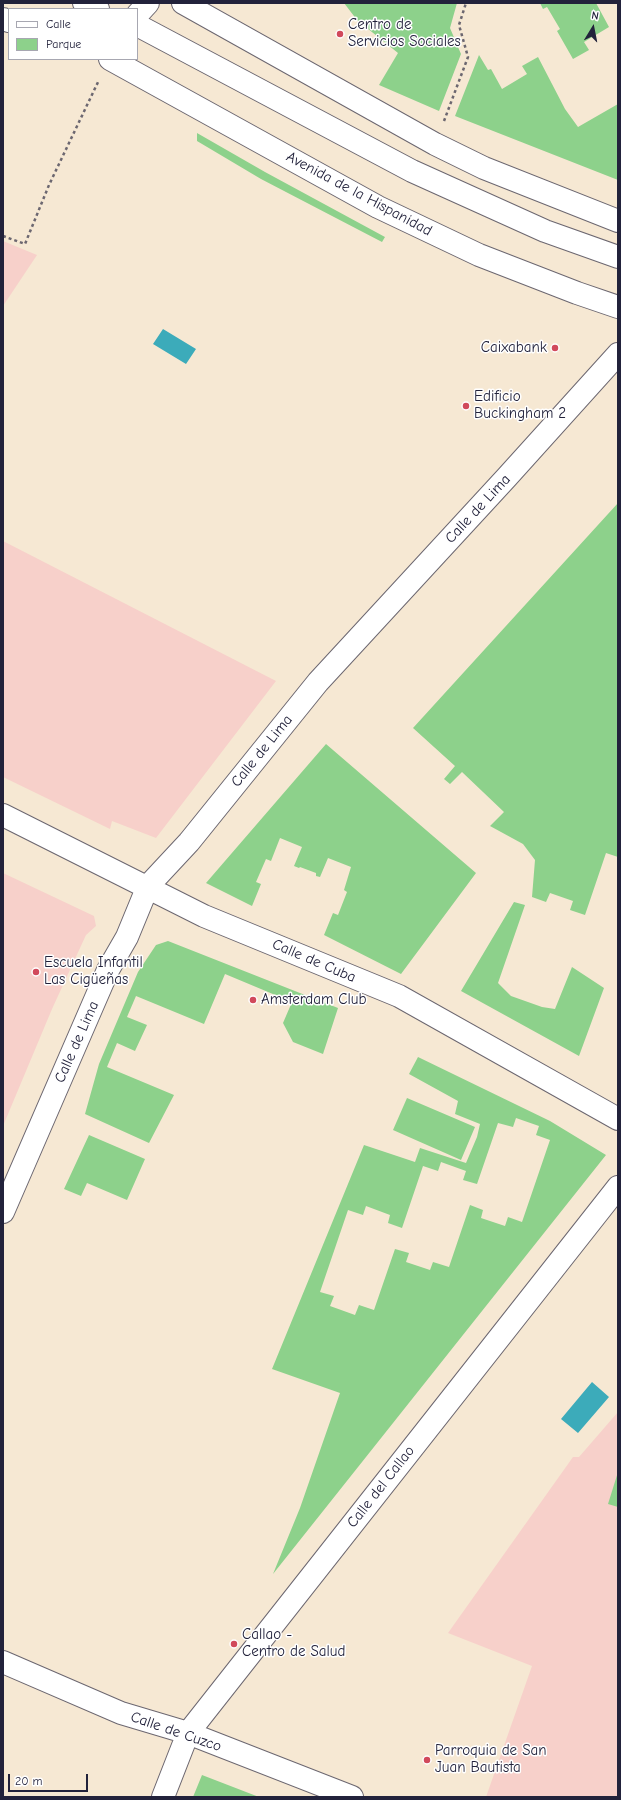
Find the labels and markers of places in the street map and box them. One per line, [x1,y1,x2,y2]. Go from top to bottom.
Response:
place label: Centro de Servicios Sociales [348,16,461,51]
marker: Centro de Servicios Sociales [335,29,345,39]
place label: Caixabank [481,339,547,357]
marker: Caixabank [550,343,560,353]
place label: Edificio Buckingham 2 [474,388,566,423]
marker: Edificio Buckingham 2 [461,401,471,411]
place label: Escuela Infantil Las Cigüeñas [44,954,143,989]
marker: Escuela Infantil Las Cigüeñas [31,967,41,977]
place label: Amsterdam Club [261,991,367,1009]
marker: Amsterdam Club [248,995,258,1005]
place label: Callao - Centro de Salud [242,1626,345,1661]
marker: Callao - Centro de Salud [229,1639,239,1649]
place label: Parroquia de San Juan Bautista [435,1742,546,1777]
marker: Parroquia de San Juan Bautista [422,1755,432,1765]

